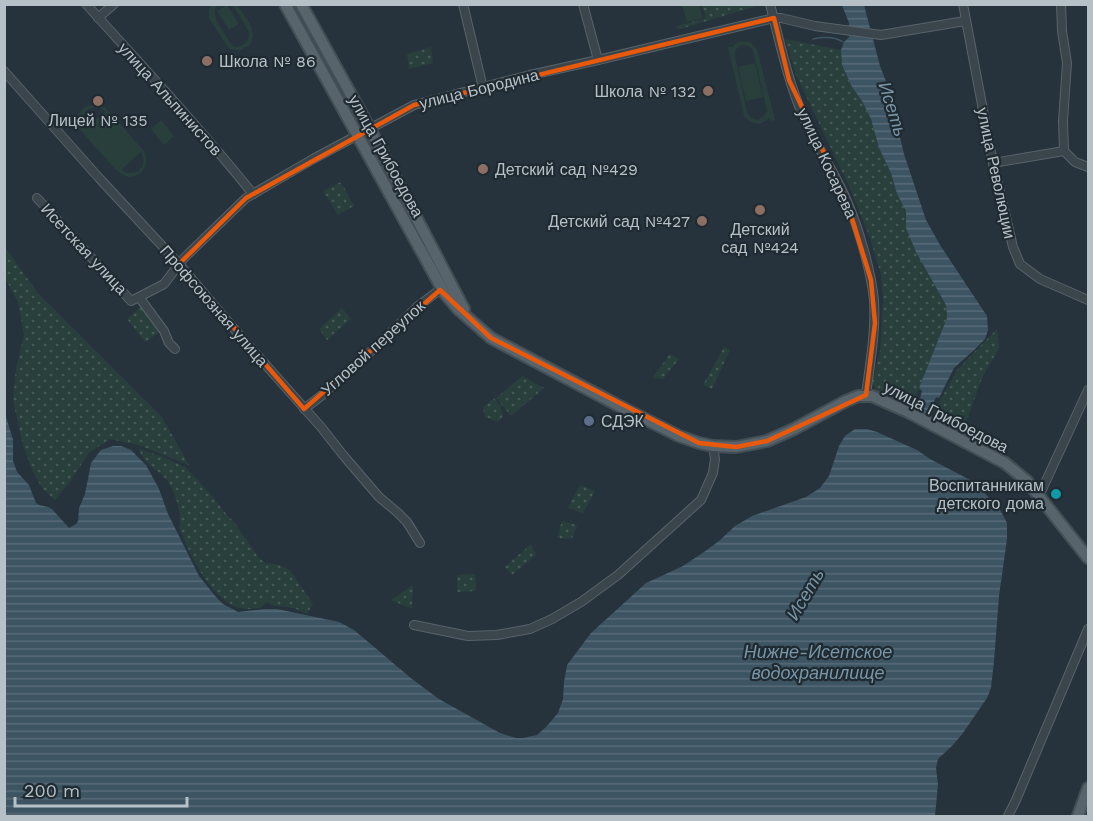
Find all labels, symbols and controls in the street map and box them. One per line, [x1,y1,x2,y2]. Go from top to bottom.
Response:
street label: улица Альпинистов [114,38,226,160]
place label: Школа № 86 [219,52,316,71]
marker: Школа № 86 [200,54,214,68]
street label: улица Бородина [417,65,541,113]
water label: Исеть [874,79,912,139]
place label: Школа № 132 [594,82,696,101]
marker: Школа № 132 [701,84,715,98]
street label: улица Грибоедова [344,91,428,221]
marker: Лицей № 135 [91,94,105,108]
street label: улица Косарева [793,105,861,221]
street label: улица Революции [973,106,1019,240]
place label: Лицей № 135 [48,111,148,130]
place label: Детский сад №429 [495,160,638,179]
marker: Детский сад №429 [476,162,490,176]
street label: Исетская улица [37,200,131,298]
marker: Детский сад №424 [753,203,767,217]
place label: Детский сад №427 [548,212,690,231]
marker: Детский сад №427 [695,214,709,228]
place label: Детский сад №424 [721,220,799,257]
street label: Профсоюзная улица [156,241,272,371]
street label: Угловой переулок [317,296,430,400]
street label: улица Грибоедова [881,377,1011,457]
place label: СДЭК [601,412,645,431]
marker: СДЭК [582,414,596,428]
place label: Воспитанникам детского дома [929,476,1044,513]
marker: Воспитанникам детского дома [1049,487,1063,501]
water label: Исеть [782,564,828,624]
water label: Нижне-Исетское водохранилище [744,641,892,683]
scale bar [15,770,188,808]
text: 200 m [24,780,80,801]

